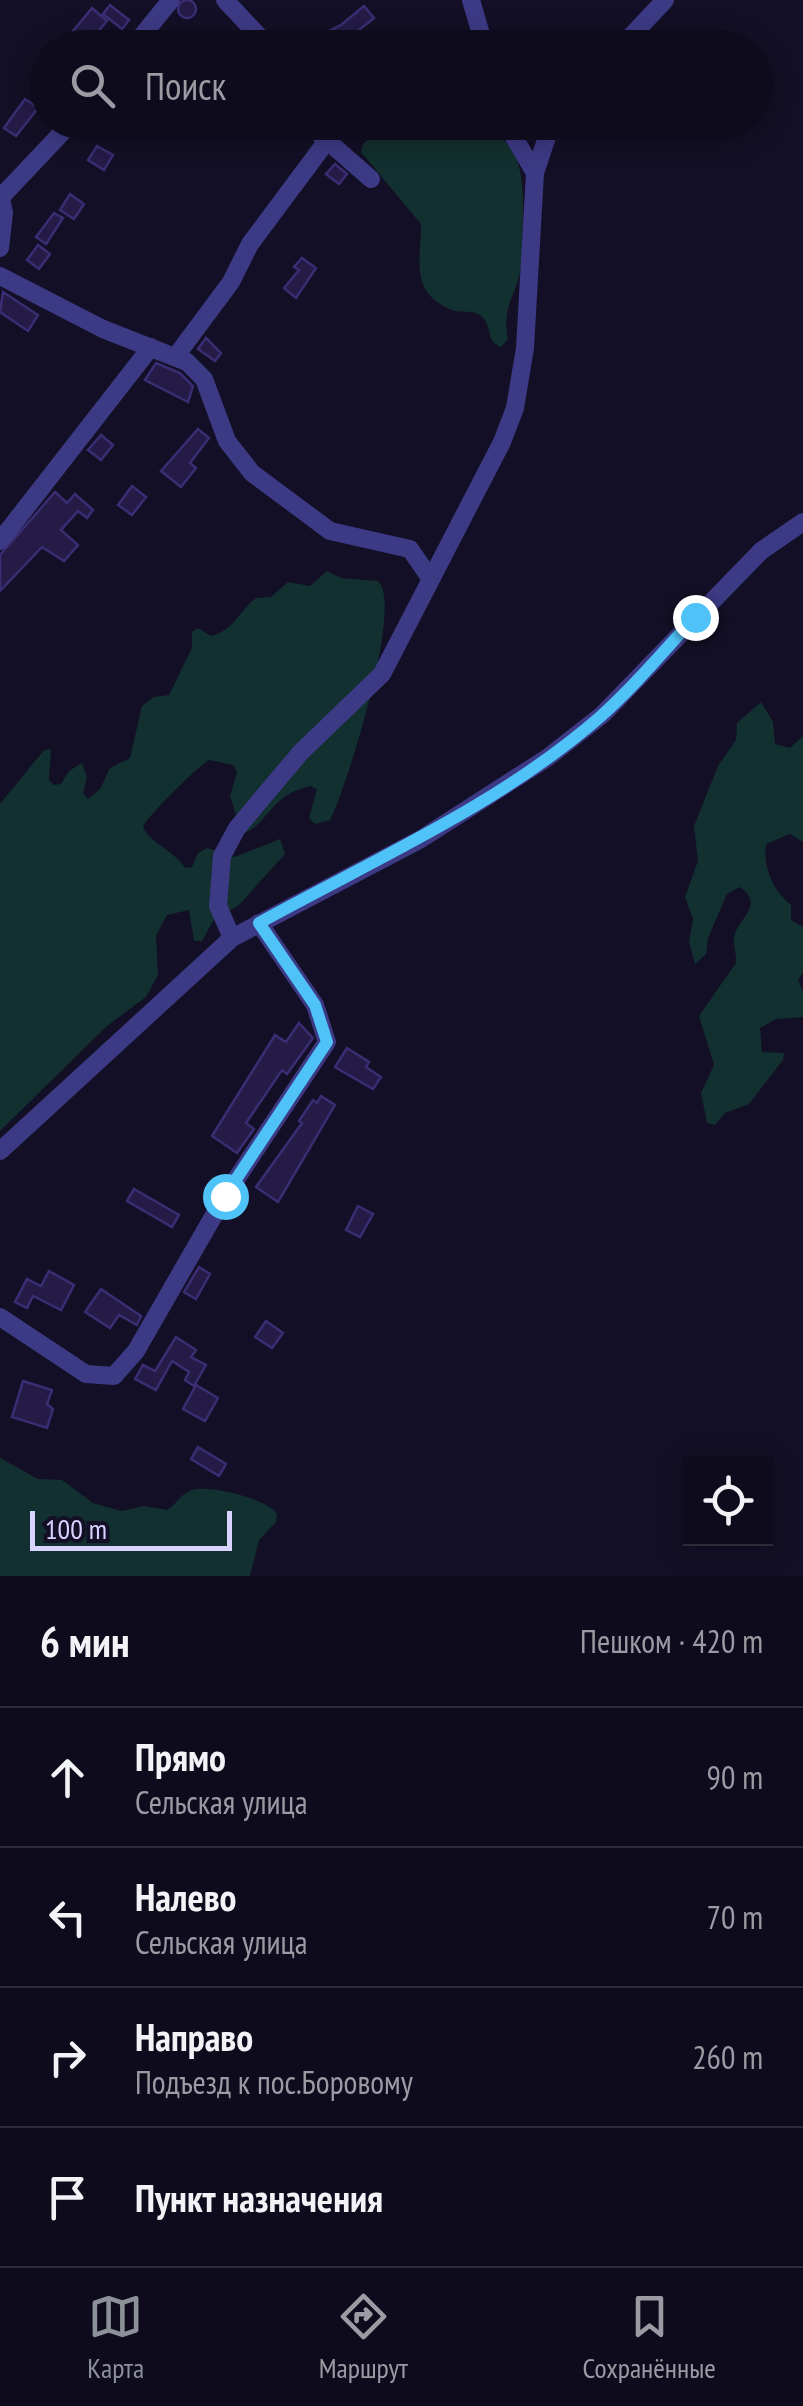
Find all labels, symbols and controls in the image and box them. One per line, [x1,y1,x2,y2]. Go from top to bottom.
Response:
search box [30,30,773,140]
icon: search [65,58,120,113]
text: Поиск [145,61,226,110]
route end [673,595,719,641]
route start [203,1174,249,1220]
map controls [683,1456,773,1546]
button: locate [683,1456,773,1546]
scale bar [30,1506,232,1550]
text: 100 m [45,1510,107,1547]
text: 6 мин [40,1614,130,1669]
text: Пешком · 420 m [580,1620,763,1662]
text: Прямо [135,1732,226,1781]
icon: ahead [40,1750,95,1805]
text: 90 m [707,1756,763,1798]
text: Сельская улица [135,1781,308,1823]
text: Налево [135,1872,236,1921]
icon: left [40,1890,95,1945]
text: 70 m [707,1896,763,1938]
text: Сельская улица [135,1921,308,1963]
text: Направо [135,2012,253,2061]
icon: right [40,2030,95,2085]
text: 260 m [692,2036,763,2078]
text: Подъезд к пос.Боровому [135,2061,413,2103]
icon: arrive [40,2170,95,2225]
text: Пункт назначения [135,2173,383,2222]
tab: Карта [87,2289,144,2386]
tab: Маршрут [319,2289,408,2386]
tab: Сохранённые [583,2289,716,2386]

